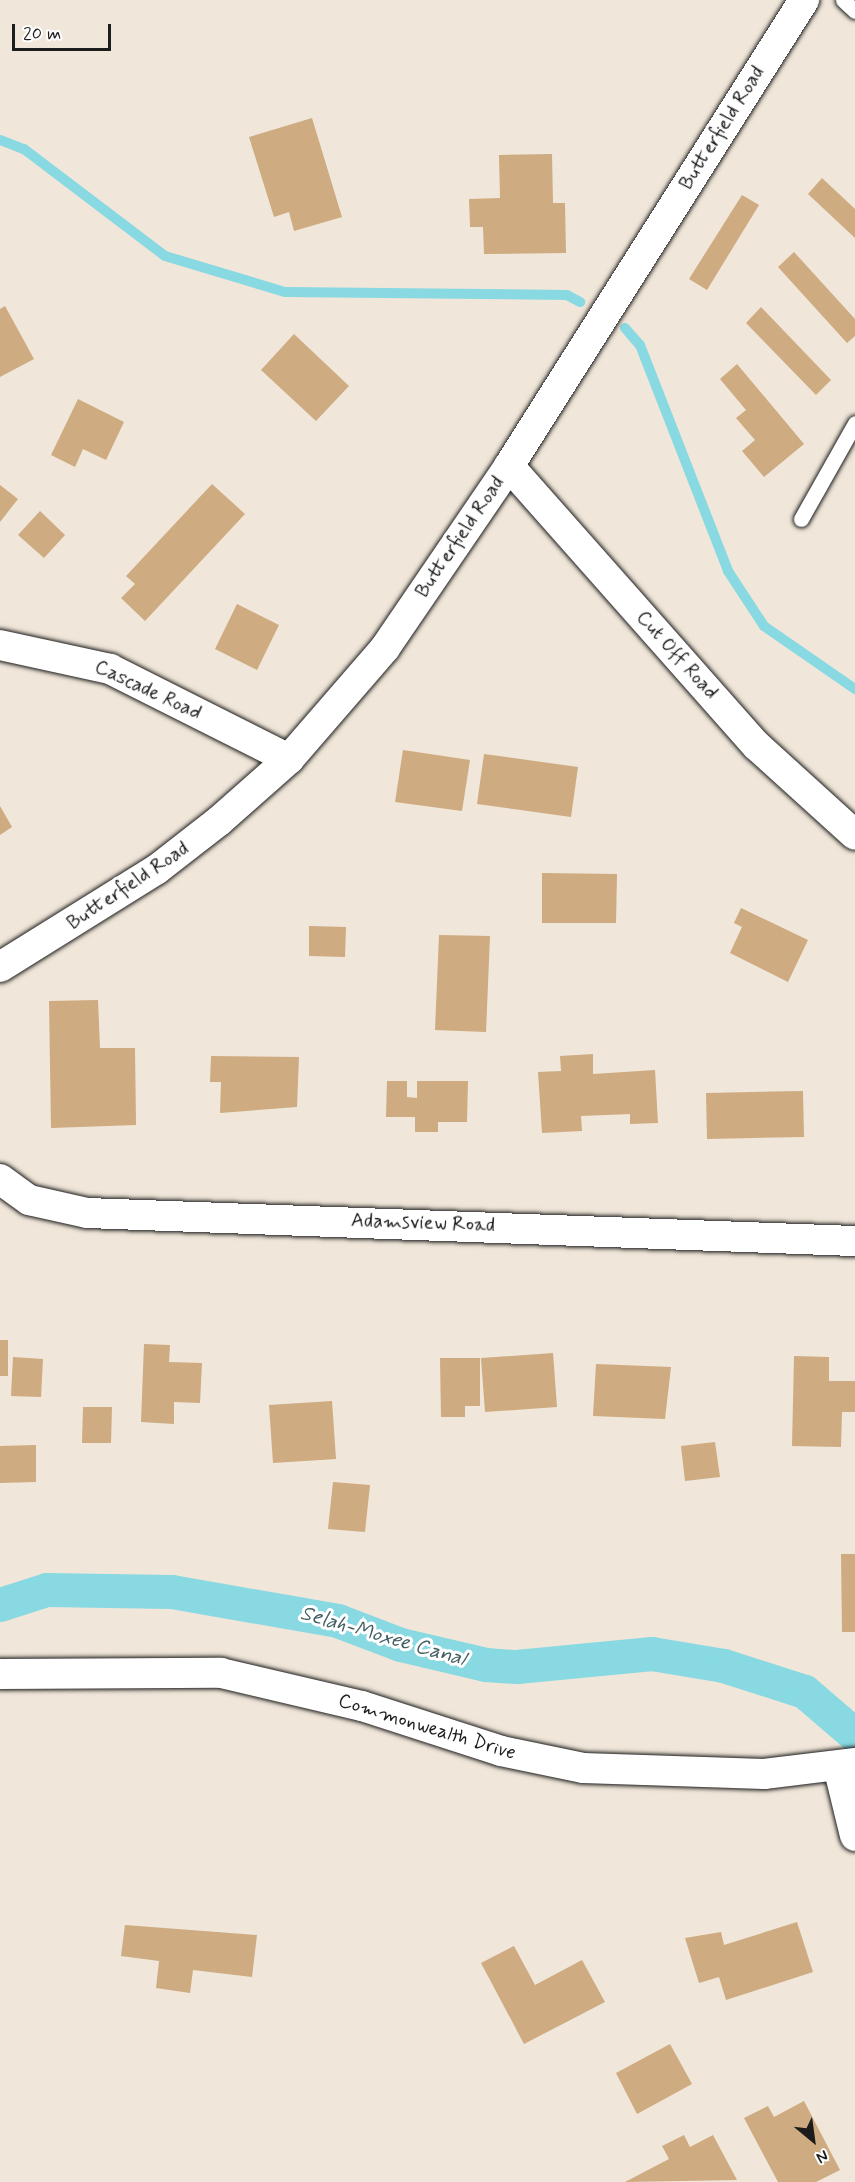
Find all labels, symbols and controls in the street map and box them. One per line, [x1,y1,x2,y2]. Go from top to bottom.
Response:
scale bar [15,12,114,50]
text: 20 m [23,22,61,46]
street label: Butterfield Road [675,62,769,194]
street label: Butterfield Road [411,472,509,602]
street label: Cut Off Road [630,605,724,705]
street label: Cascade Road [91,655,205,725]
street label: Butterfield Road [63,837,193,935]
street label: Adamsview Road [352,1209,494,1237]
water label: Selah-Moxee Canal [297,1600,469,1672]
street label: Commonwealth Drive [335,1689,519,1765]
north arrow [783,2110,843,2170]
text: N [812,2144,832,2168]

